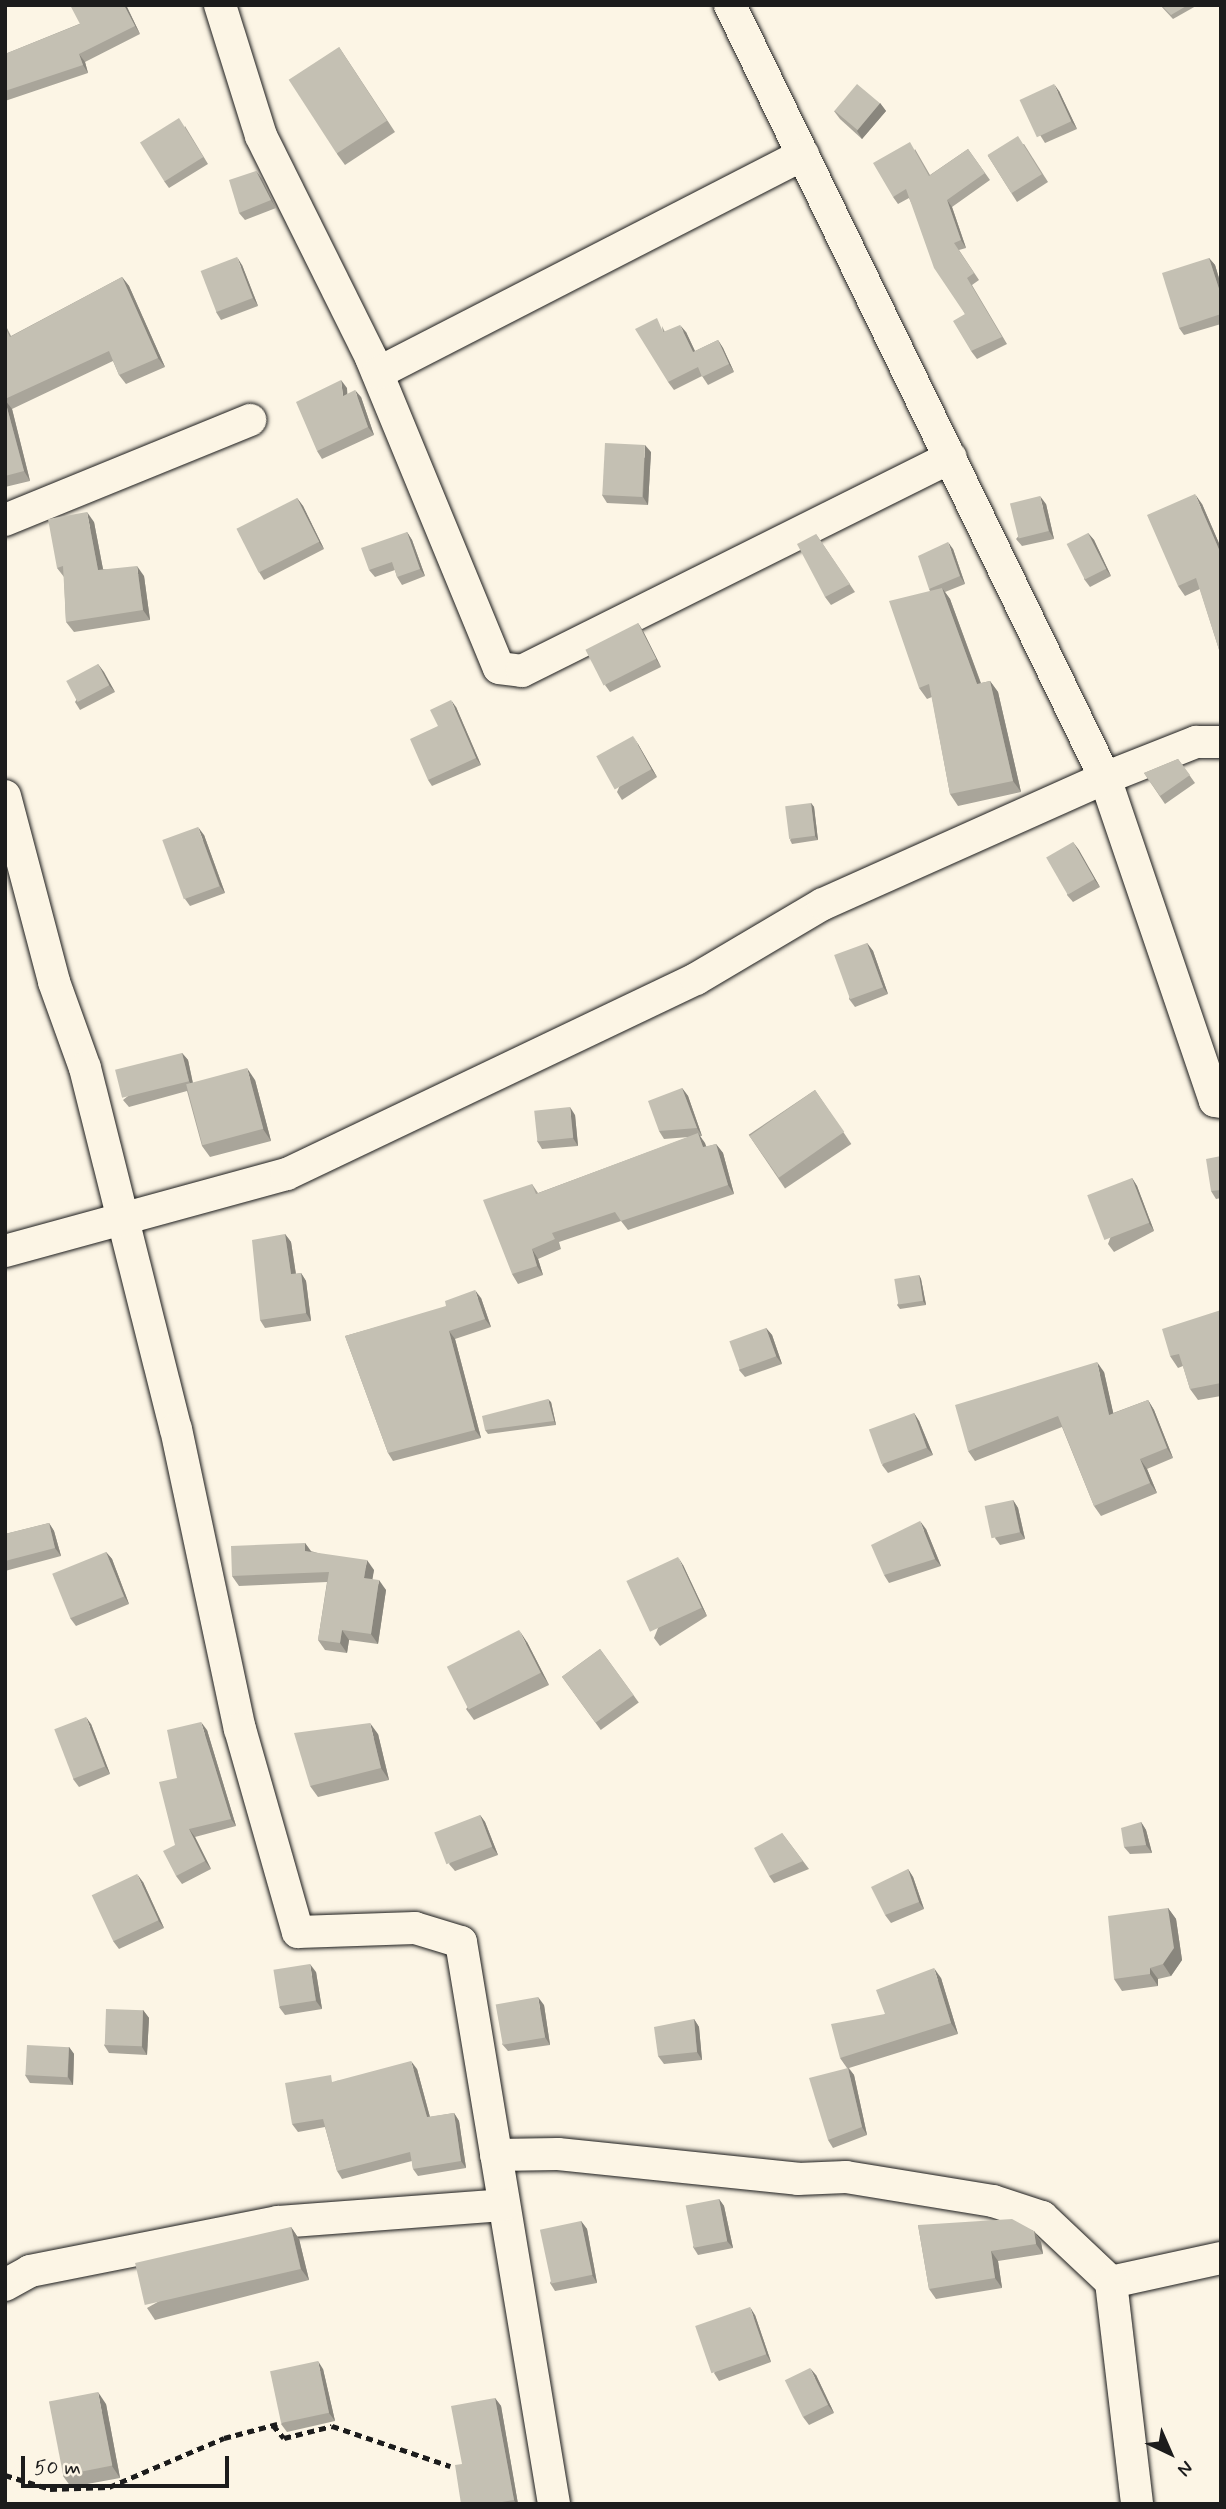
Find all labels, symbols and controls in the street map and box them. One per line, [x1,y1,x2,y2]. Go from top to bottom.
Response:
north arrow [1135,2418,1205,2488]
scale bar [24,2442,233,2486]
text: 50 m [34,2454,81,2482]
text: N [1172,2455,1198,2482]

